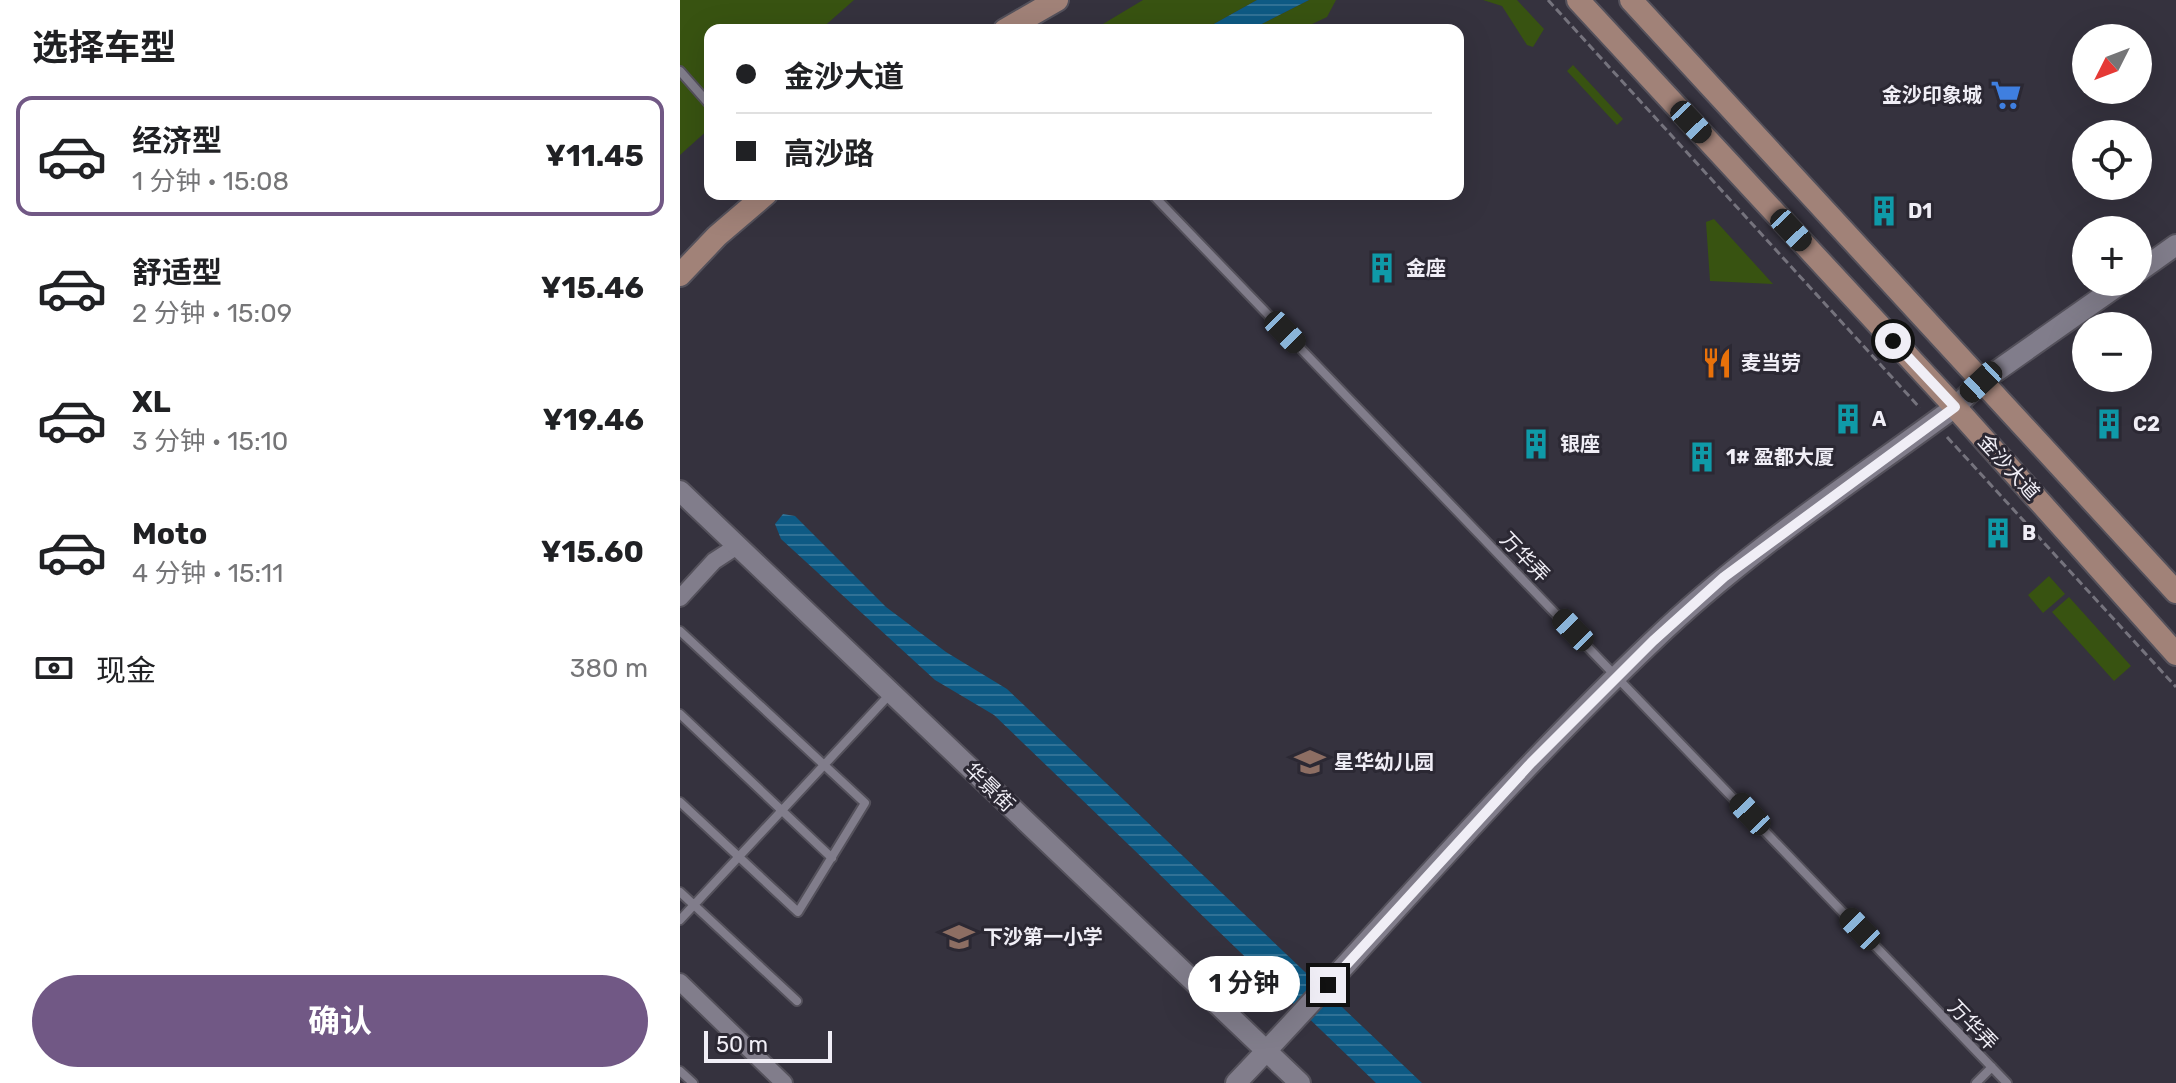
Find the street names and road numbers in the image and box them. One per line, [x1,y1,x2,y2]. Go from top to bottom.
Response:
street label: 金沙大道 [1973,429,2045,505]
street label: 万华弄 [1496,527,1554,587]
street label: 华景街 [960,758,1020,816]
street label: 万华弄 [1944,995,2002,1055]

